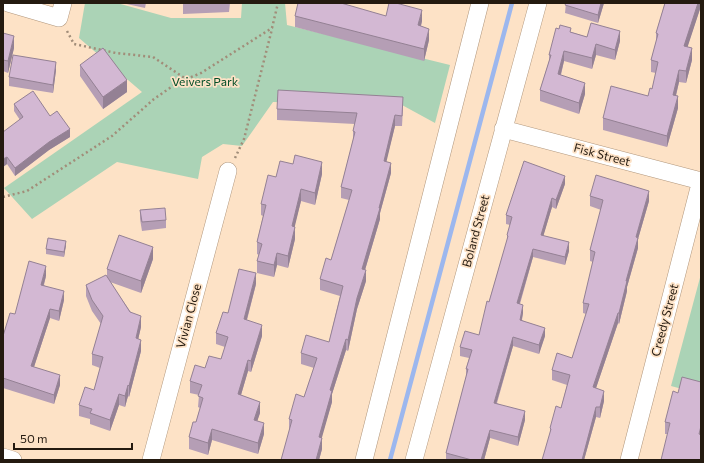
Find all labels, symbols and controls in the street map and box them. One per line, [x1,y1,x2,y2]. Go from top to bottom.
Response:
park label: Veivers Park [172,74,239,88]
street label: Fisk Street [572,140,632,168]
street label: Boland Street [459,193,491,268]
street label: Vivian Close [173,282,203,349]
street label: Creedy Street [648,282,680,358]
scale bar [14,425,132,451]
text: 50 m [20,431,48,445]

